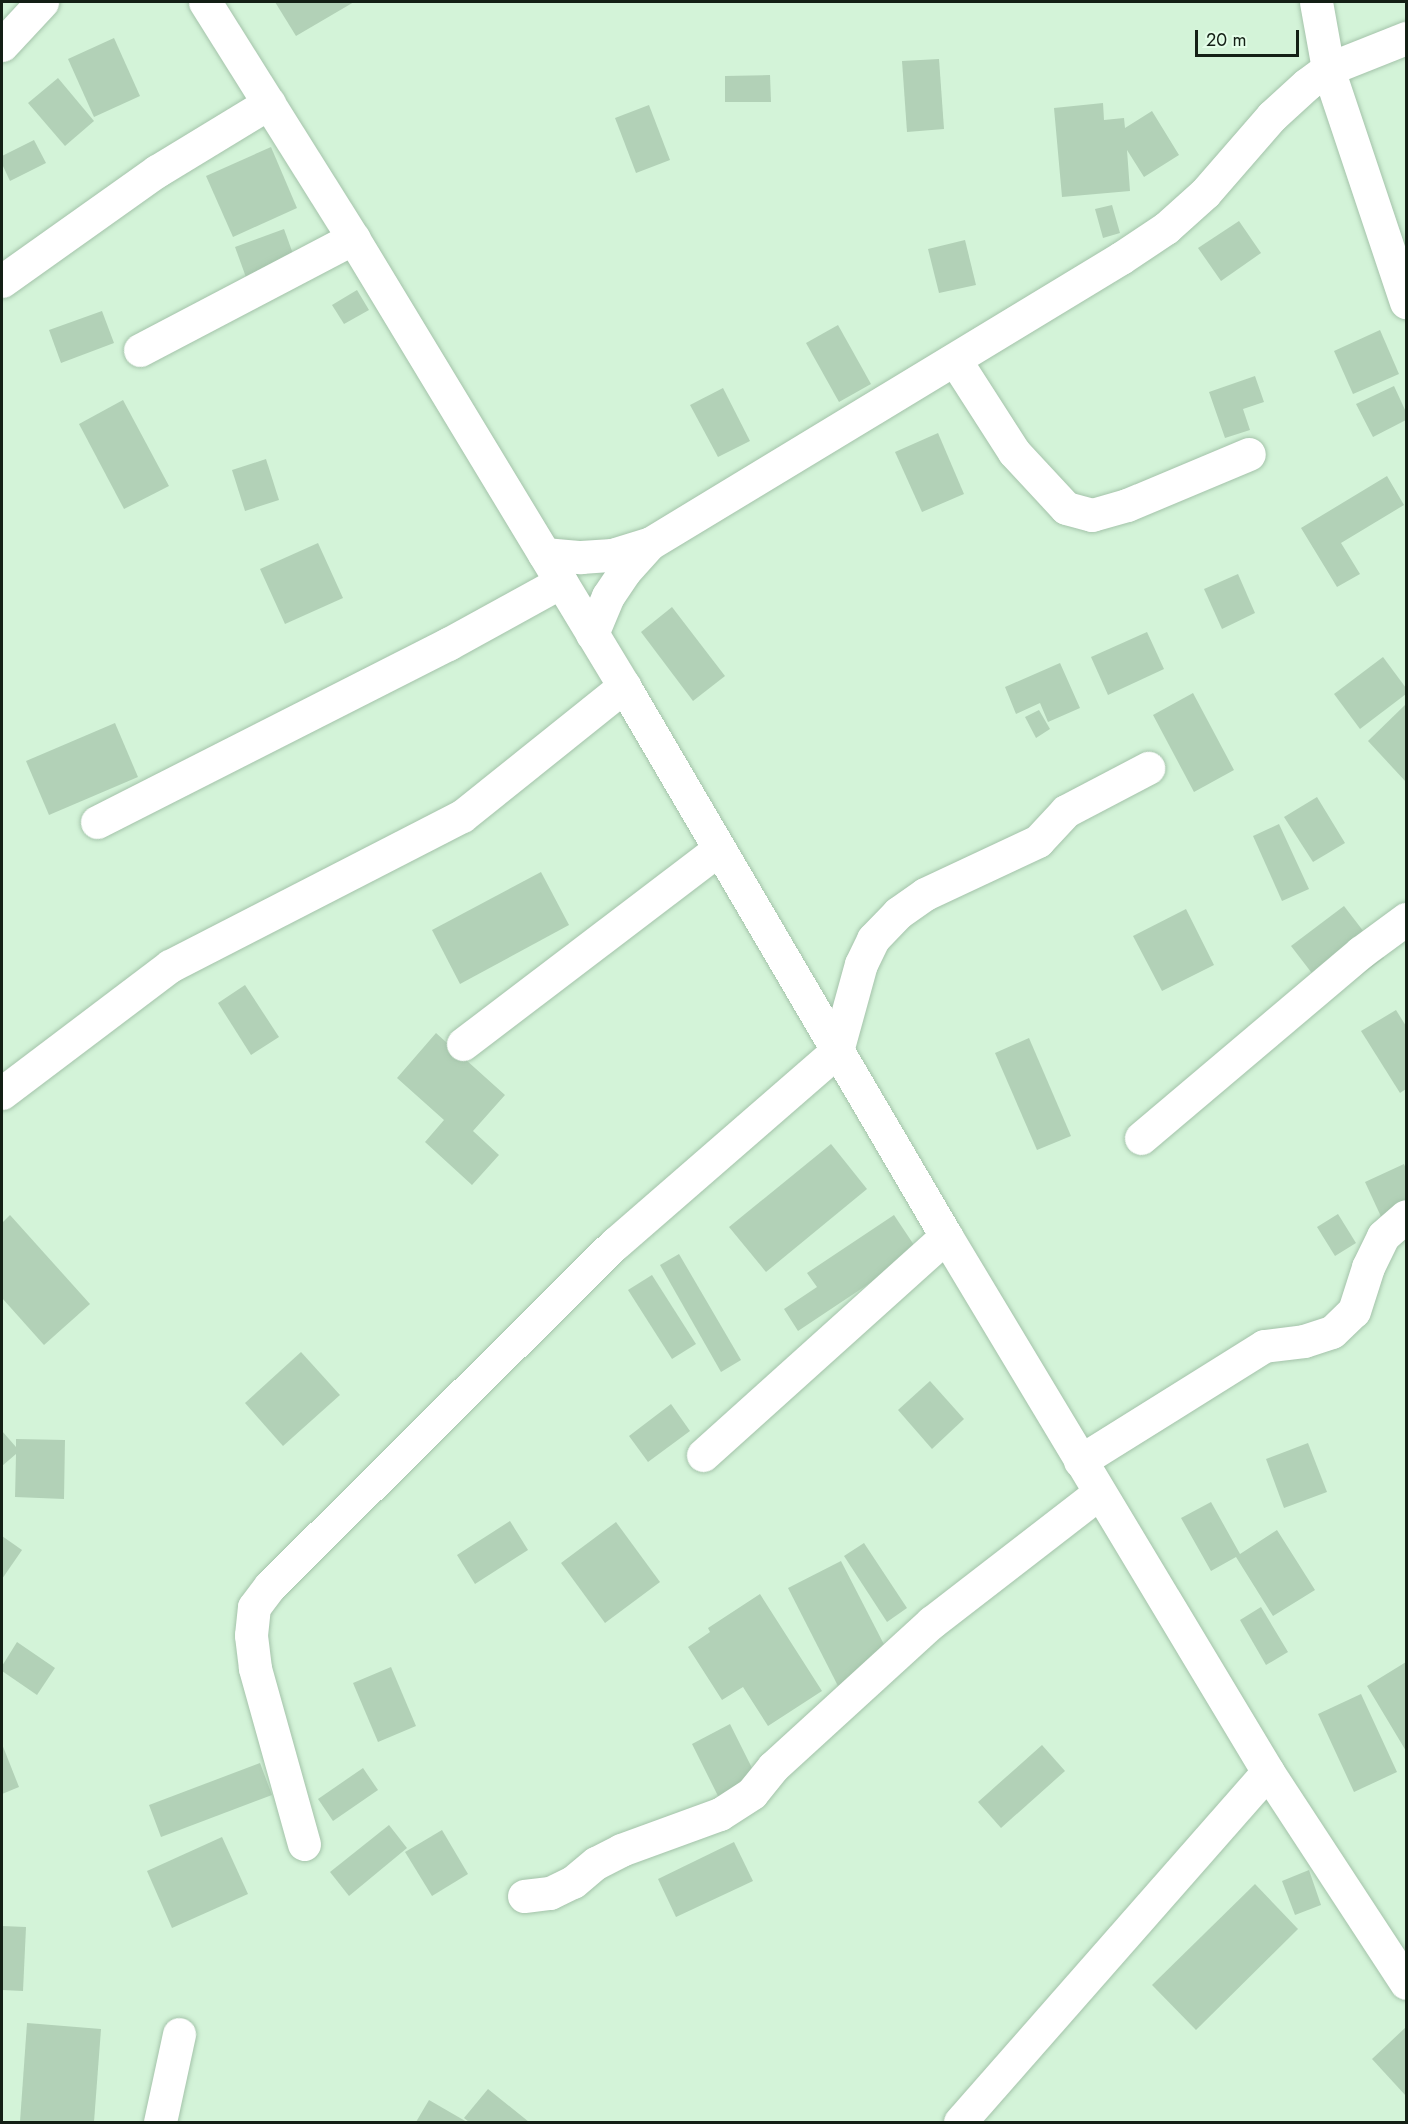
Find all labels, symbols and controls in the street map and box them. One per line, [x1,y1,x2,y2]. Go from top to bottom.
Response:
scale bar [1198,18,1302,56]
text: 20 m [1206,27,1246,53]

